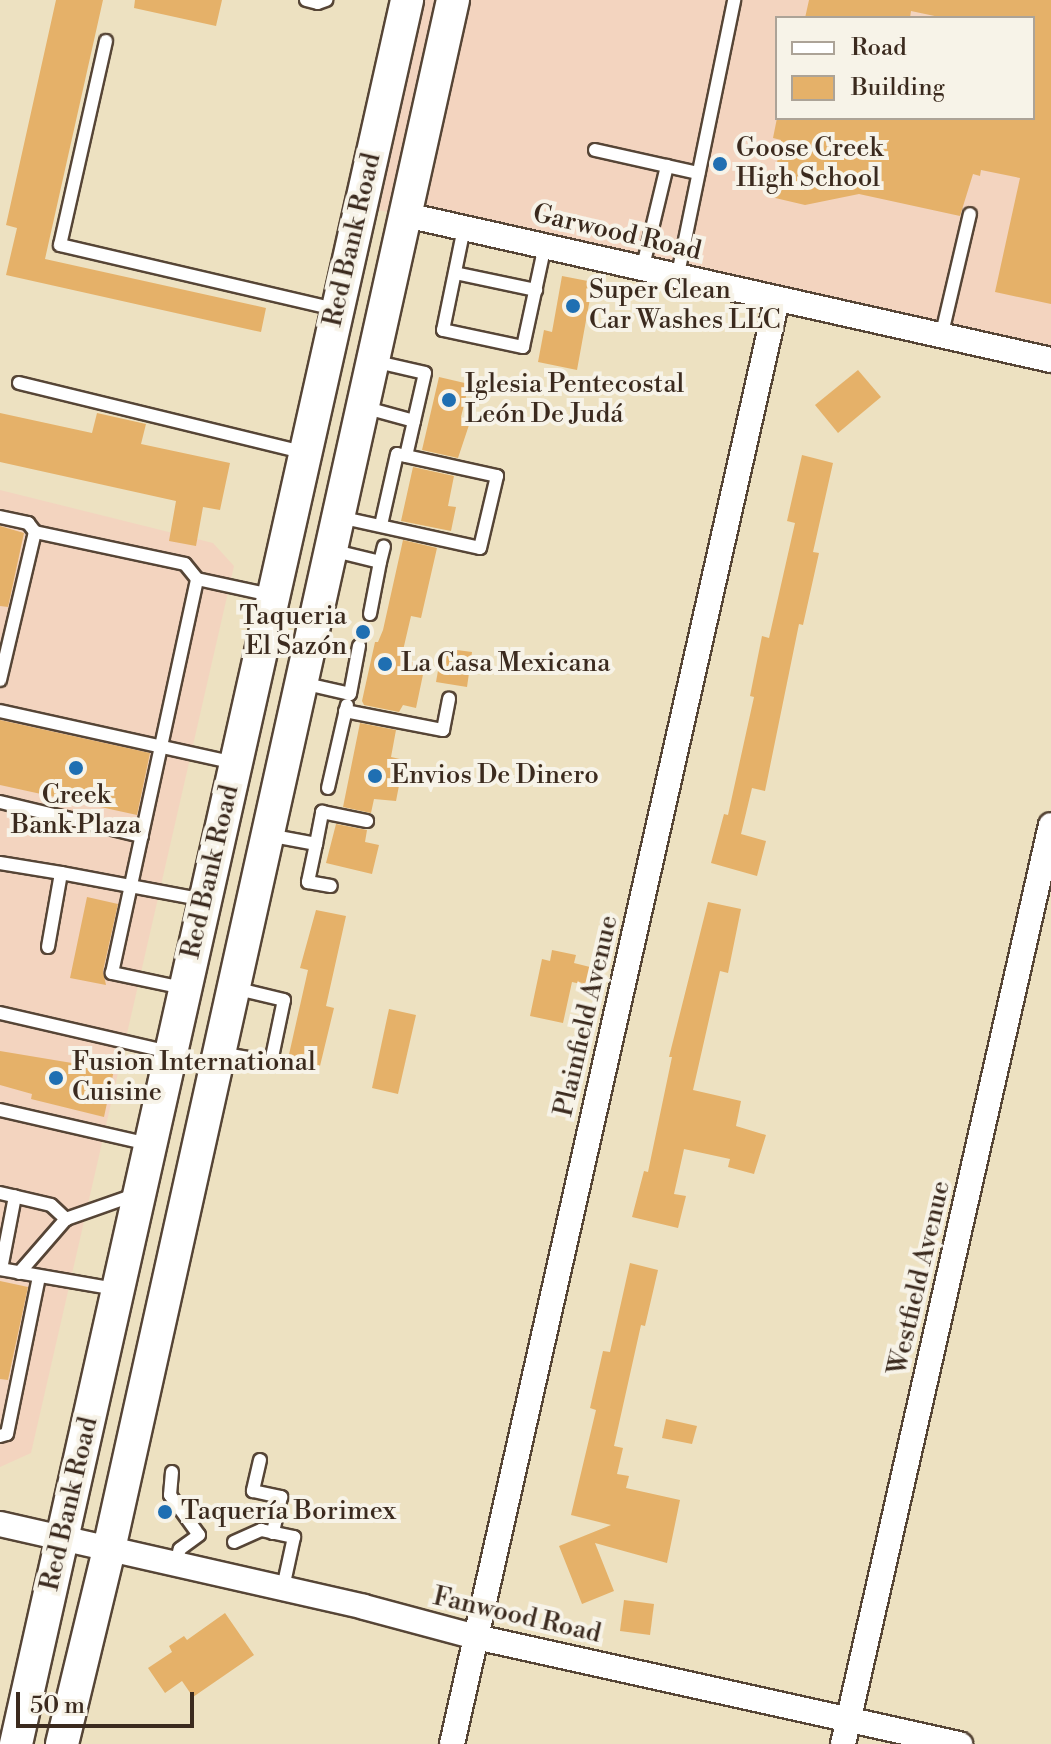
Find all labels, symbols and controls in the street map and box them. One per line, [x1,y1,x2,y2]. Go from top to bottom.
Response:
legend [775,16,1035,120]
text: Road [851,33,907,63]
text: Building [851,73,945,103]
place label: Goose Creek High School [736,133,883,194]
street label: Red Bank Road [318,150,388,330]
marker: Goose Creek High School [711,155,729,173]
street label: Garwood Road [530,198,704,268]
place label: Super Clean Car Washes LLC [589,275,781,336]
marker: Super Clean Car Washes LLC [564,297,582,315]
place label: Iglesia Pentecostal León De Judá [465,369,684,430]
marker: Iglesia Pentecostal León De Judá [440,391,458,409]
place label: Taqueria El Sazón [240,601,347,662]
marker: Taqueria El Sazón [354,623,372,641]
place label: La Casa Mexicana [401,648,610,680]
marker: La Casa Mexicana [376,655,394,673]
marker: Creek Bank Plaza [67,759,85,777]
place label: Envios De Dinero [391,760,599,792]
marker: Envios De Dinero [366,767,384,785]
place label: Creek Bank Plaza [11,780,141,842]
street label: Red Bank Road [176,782,246,962]
street label: Plainfield Avenue [549,912,625,1120]
place label: Fusion International Cuisine [72,1047,316,1108]
marker: Fusion International Cuisine [47,1069,65,1087]
street label: Westfield Avenue [882,1178,958,1378]
street label: Red Bank Road [35,1414,105,1594]
place label: Taquería Borimex [181,1496,396,1528]
marker: Taquería Borimex [156,1503,174,1521]
street label: Fanwood Road [430,1582,604,1650]
scale bar [20,1676,198,1726]
text: 50 m [30,1691,85,1721]

